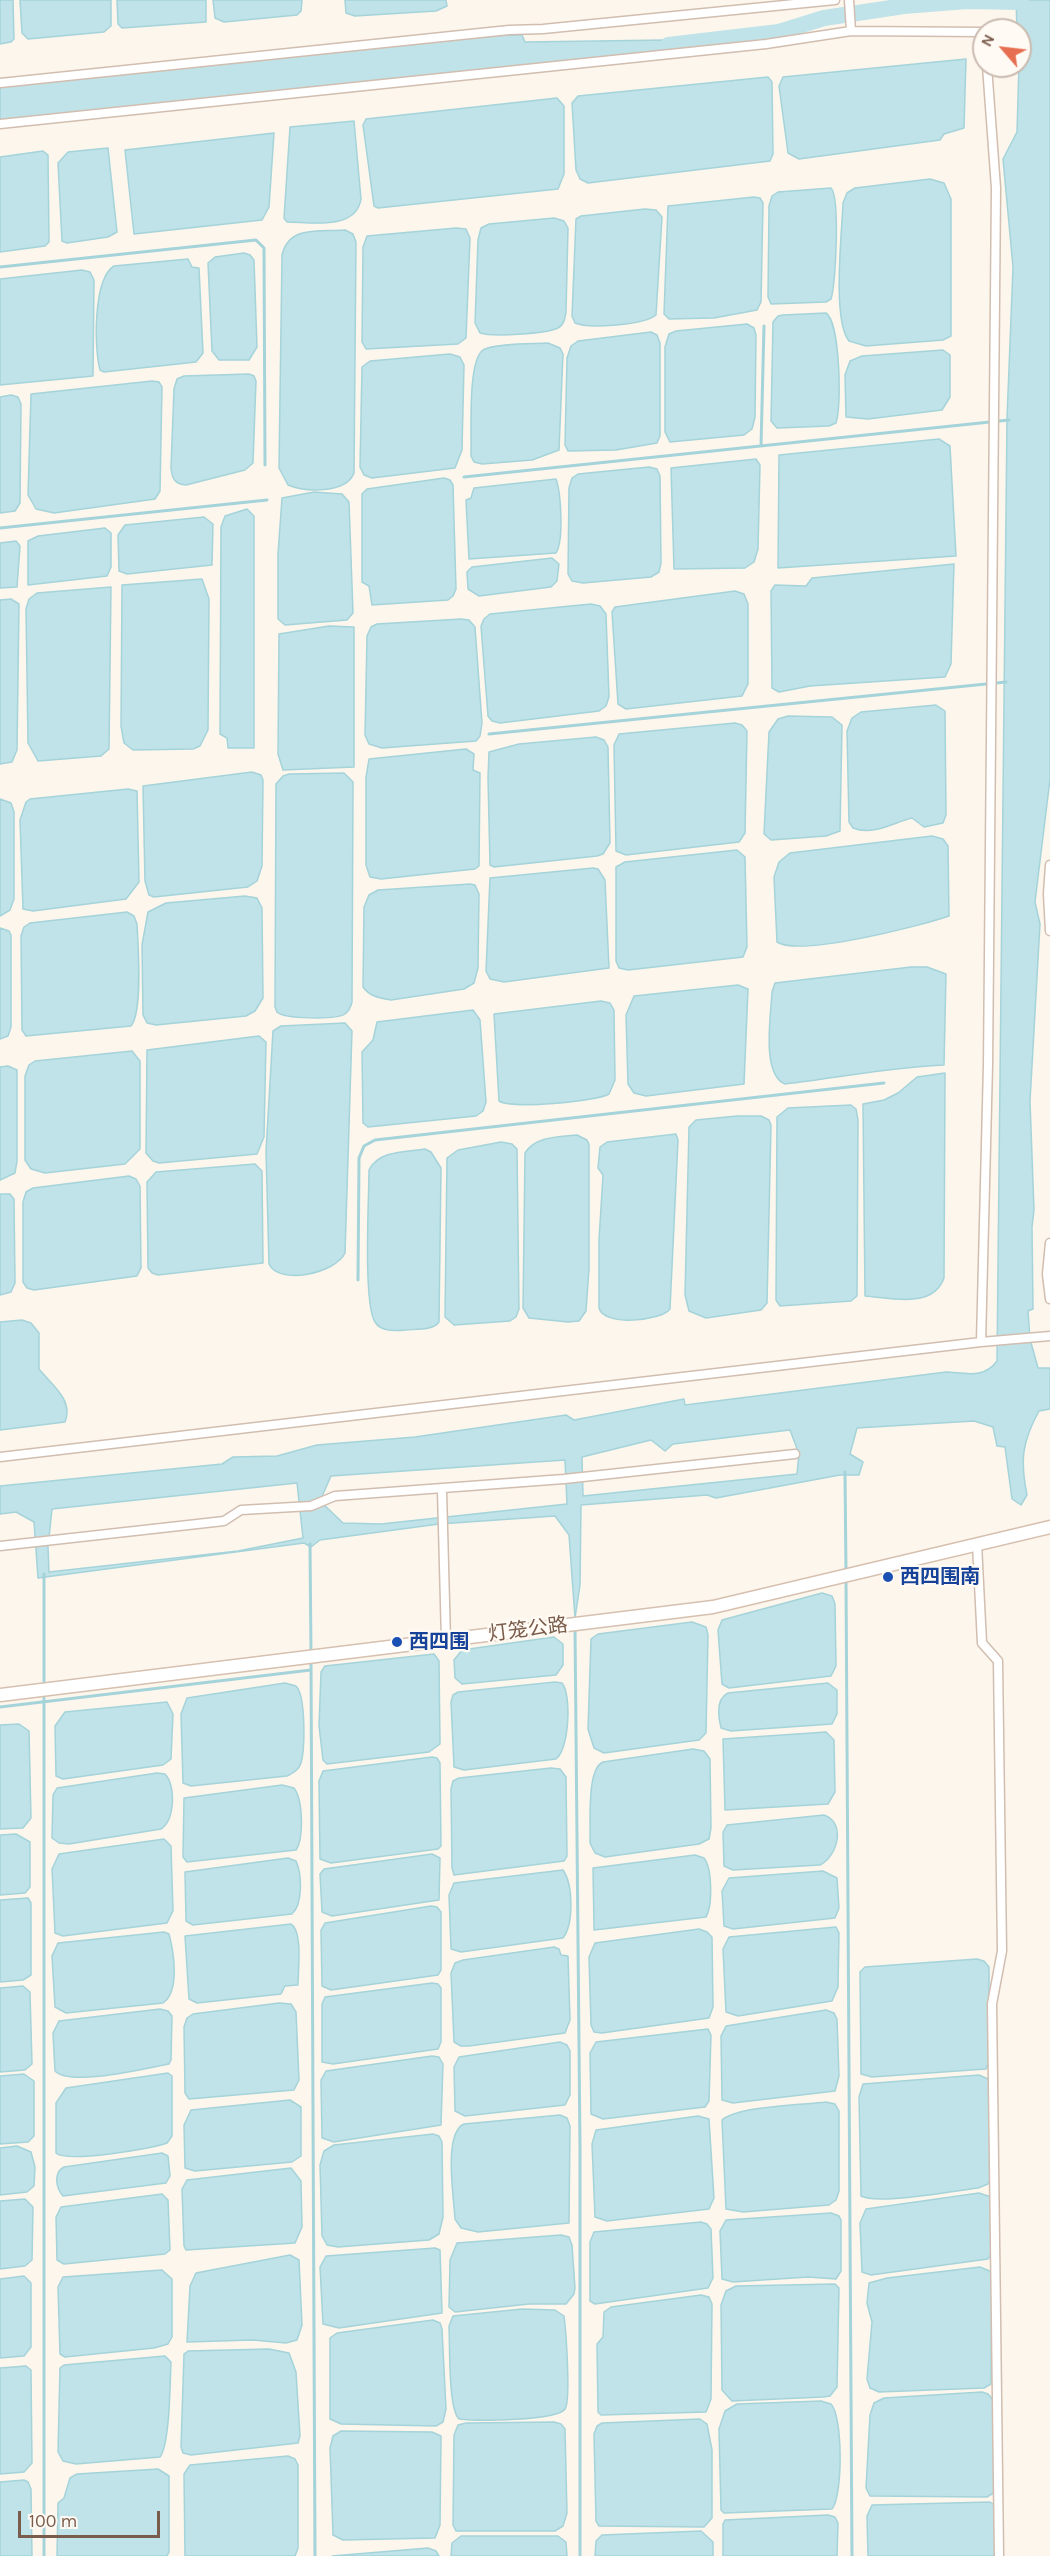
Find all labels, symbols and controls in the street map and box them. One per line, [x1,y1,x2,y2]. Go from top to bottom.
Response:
north arrow [972,18,1032,78]
text: N [976,31,999,50]
place label: 西四围南 [900,1565,980,1589]
marker: 西四围南 [881,1570,895,1584]
street label: 灯笼公路 [487,1613,569,1647]
place label: 西四围 [409,1630,469,1654]
marker: 西四围 [390,1635,404,1649]
scale bar [21,2499,164,2537]
text: 100 m [29,2510,77,2532]

